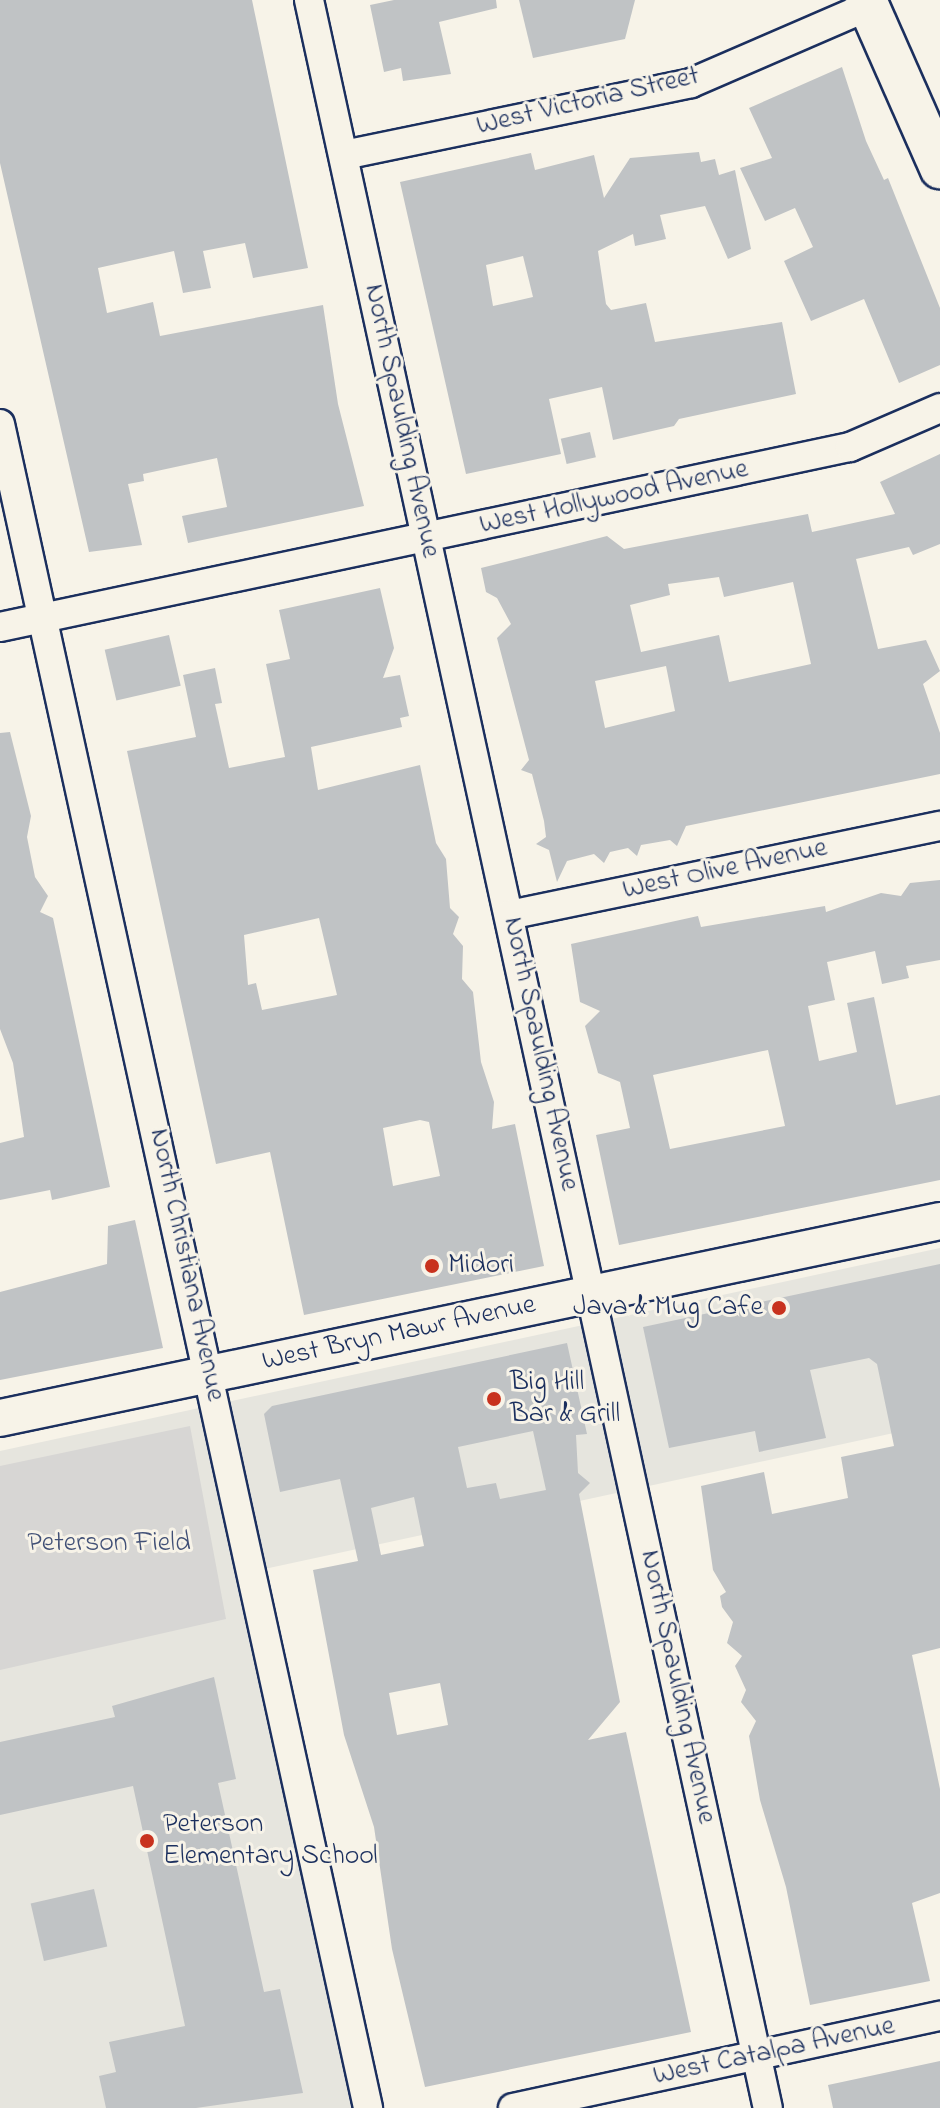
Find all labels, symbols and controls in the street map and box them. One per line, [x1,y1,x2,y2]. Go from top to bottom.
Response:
street label: West Victoria Street [473,60,703,144]
street label: North Spaulding Avenue [356,281,446,561]
street label: West Hollywood Avenue [477,453,751,543]
street label: West Olive Avenue [620,832,830,908]
street label: North Spaulding Avenue [495,914,585,1194]
street label: North Christiana Avenue [141,1126,231,1404]
place label: Midori [448,1249,514,1283]
marker: Midori [423,1257,441,1275]
street label: West Bryn Mawr Avenue [259,1289,539,1379]
place label: Java & Mug Cafe [573,1291,763,1325]
marker: Java & Mug Cafe [770,1299,788,1317]
place label: Big Hill Bar & Grill [510,1366,620,1432]
marker: Big Hill Bar & Grill [485,1390,503,1408]
park label: Peterson Field [27,1527,191,1561]
street label: North Spaulding Avenue [632,1547,722,1827]
place label: Peterson Elementary School [163,1808,378,1874]
marker: Peterson Elementary School [138,1832,156,1850]
street label: West Catalpa Avenue [650,2010,898,2094]

